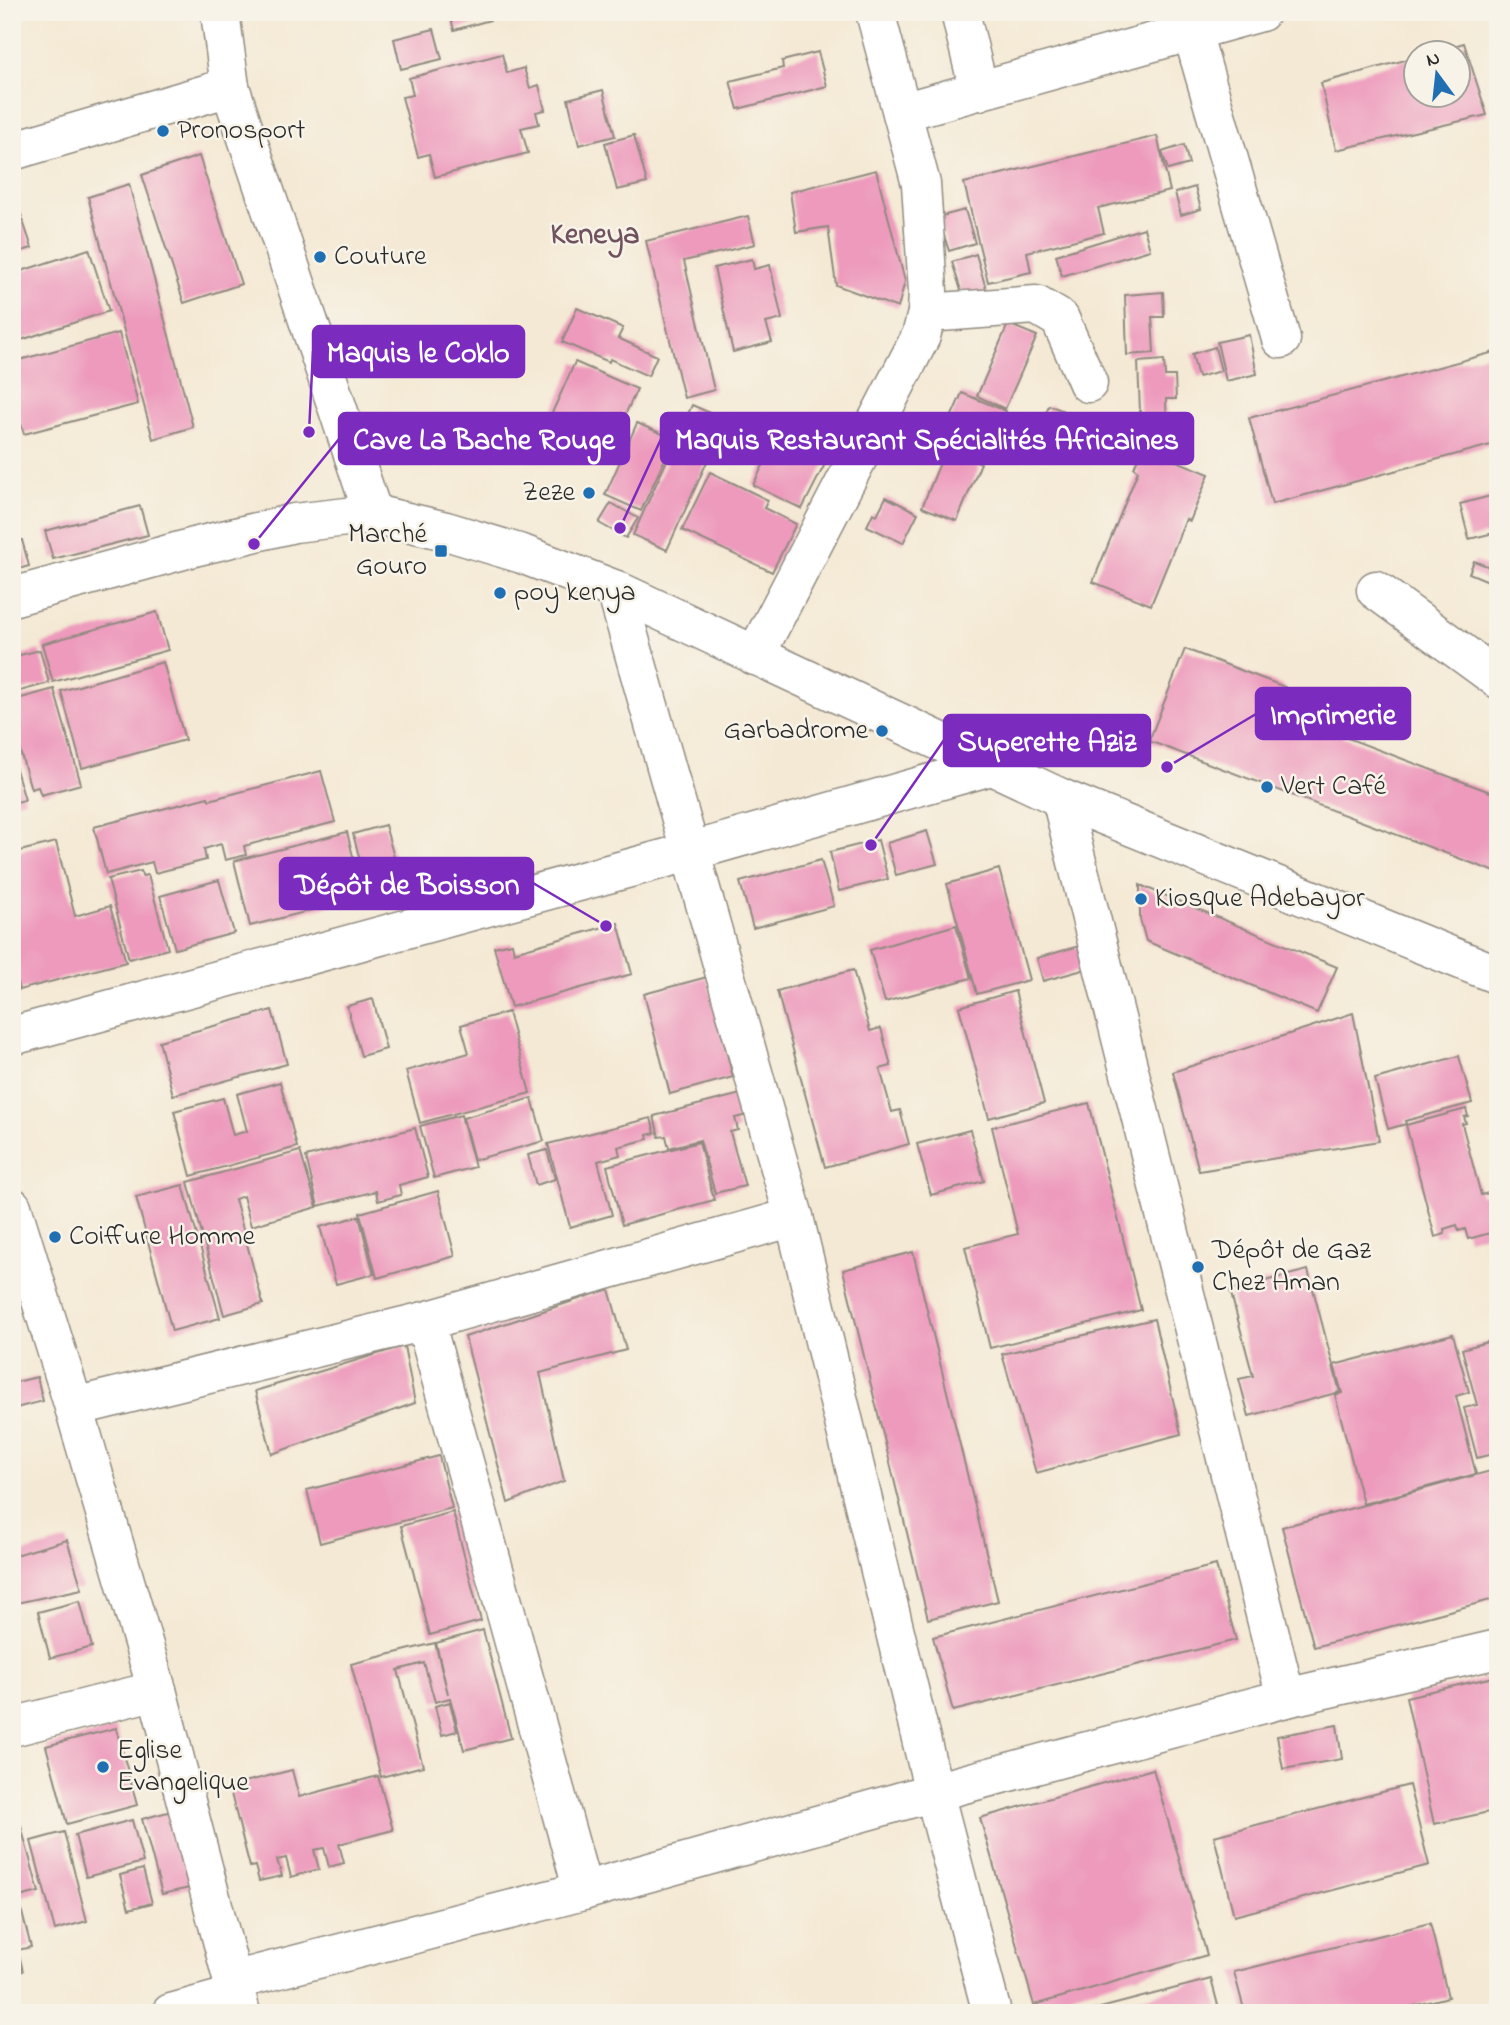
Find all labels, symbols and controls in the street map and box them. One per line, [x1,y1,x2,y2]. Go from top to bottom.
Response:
north arrow [1402,38,1472,108]
text: N [1424,45,1443,75]
place label: Pronosport [177,111,305,152]
marker: Pronosport [155,123,171,139]
district label: Keneya [550,214,640,258]
place label: Couture [334,237,427,278]
marker: Couture [312,249,328,265]
callout: Maquis le Coklo [313,326,524,377]
text: Maquis le Coklo [326,333,510,377]
callout: Cave La Bache Rouge [339,413,629,464]
callout: Maquis Restaurant Spécialités Africaines [661,413,1193,464]
text: Cave La Bache Rouge [353,420,617,465]
text: Maquis Restaurant Spécialités Africaines [675,420,1179,464]
place label: Zeze [522,473,575,514]
marker: Zeze [581,485,597,501]
place label: Marché Gouro [348,515,427,588]
marker: Marché Gouro [433,543,449,559]
place label: poy kenya [514,573,636,614]
marker: poy kenya [492,585,508,601]
callout: Imprimerie [1256,688,1410,739]
text: Imprimerie [1270,695,1398,739]
place label: Garbadrome [723,711,868,752]
callout: Superette Aziz [944,715,1150,766]
text: Superette Aziz [958,722,1138,766]
marker: Garbadrome [874,723,890,739]
place label: Vert Café [1280,767,1387,808]
marker: Vert Café [1259,779,1275,795]
callout: Dépôt de Boisson [280,858,533,909]
text: Dépôt de Boisson [293,865,520,909]
place label: Kiosque Adebayor [1155,879,1365,920]
marker: Kiosque Adebayor [1133,891,1149,907]
place label: Coiffure Homme [69,1217,256,1258]
marker: Coiffure Homme [47,1229,63,1245]
place label: Dépôt de Gaz Chez Aman [1211,1231,1371,1304]
marker: Dépôt de Gaz Chez Aman [1190,1259,1206,1275]
place label: Eglise Evangelique [117,1731,249,1804]
marker: Eglise Evangelique [95,1759,111,1775]

